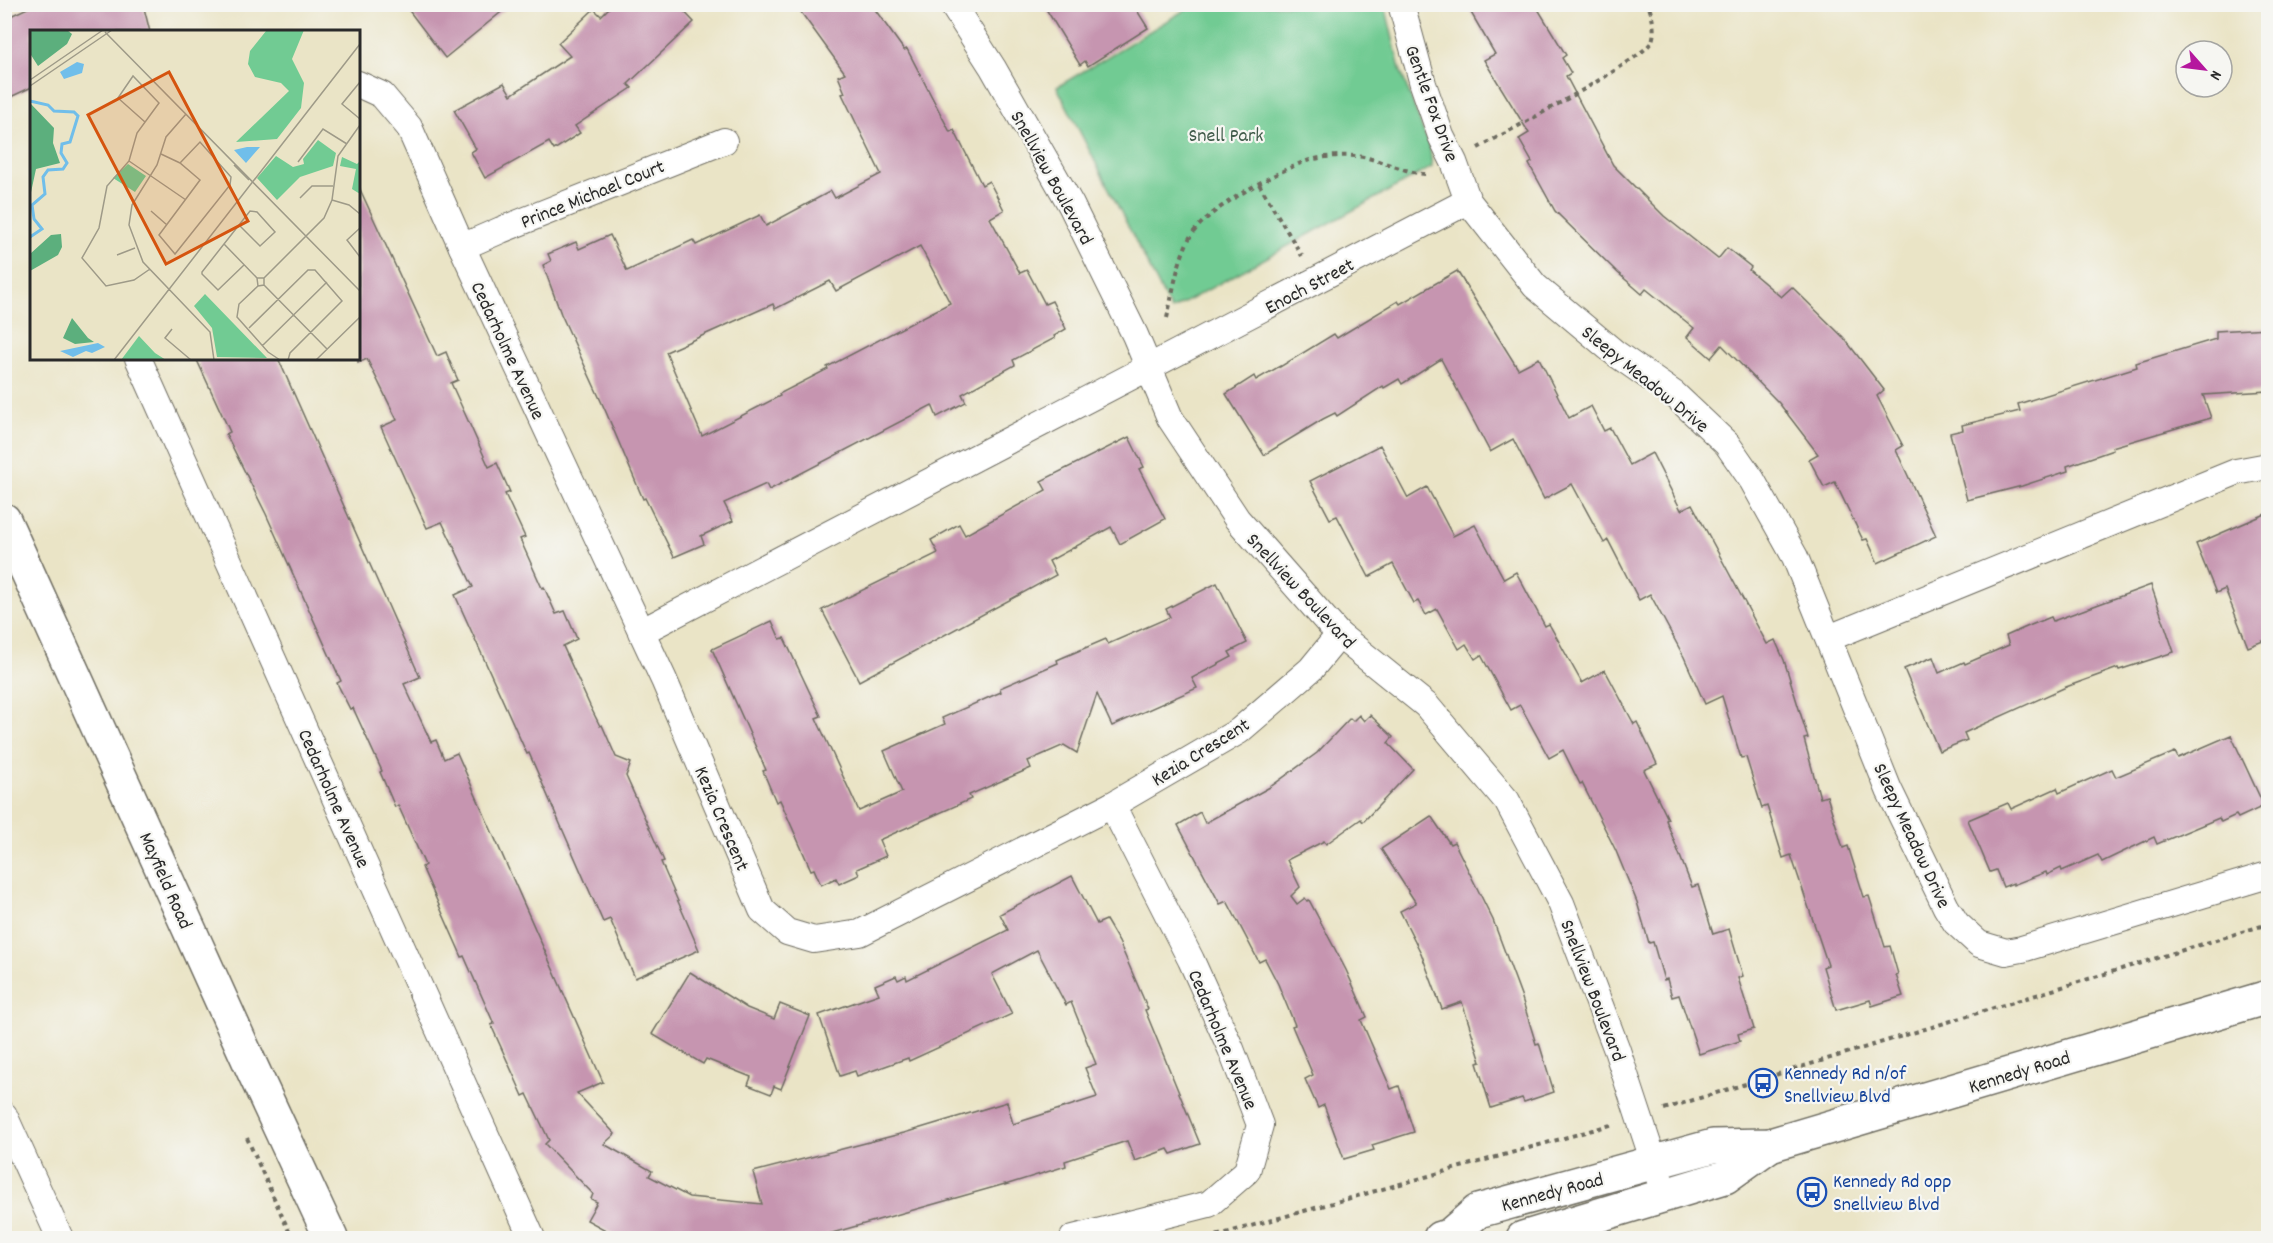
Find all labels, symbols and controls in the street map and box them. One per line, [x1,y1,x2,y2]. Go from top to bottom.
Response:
inset map [30,30,360,360]
north arrow [2174,39,2234,99]
street label: Gentle Fox Drive [1396,42,1464,166]
text: N [2203,66,2227,84]
street label: Snellview Boulevard [1002,106,1099,251]
park label: Snell Park [1188,123,1264,151]
street label: Prince Michael Court [517,154,669,237]
street label: Enoch Street [1261,252,1360,323]
street label: Cedarholme Avenue [462,278,551,425]
street label: Sleepy Meadow Drive [1574,320,1714,441]
street label: Snellview Boulevard [1239,528,1361,656]
street label: Kezia Crescent [1147,712,1256,795]
street label: Cedarholme Avenue [289,725,376,873]
street label: Sleepy Meadow Drive [1864,759,1956,914]
street label: Kezia Crescent [686,762,755,876]
street label: Mayfield Road [130,828,198,934]
street label: Snellview Boulevard [1551,916,1631,1066]
street label: Cedarholme Avenue [1179,966,1263,1115]
street label: Kennedy Road [1966,1045,2074,1103]
place label: Kennedy Rd n/of Snellview Blvd [1784,1061,1907,1112]
bus stop icon: Kennedy Rd n/of Snellview Blvd [1747,1067,1779,1099]
street label: Kennedy Road [1499,1167,1607,1221]
place label: Kennedy Rd opp Snellview Blvd [1833,1169,1951,1220]
bus stop icon: Kennedy Rd opp Snellview Blvd [1796,1176,1828,1208]

